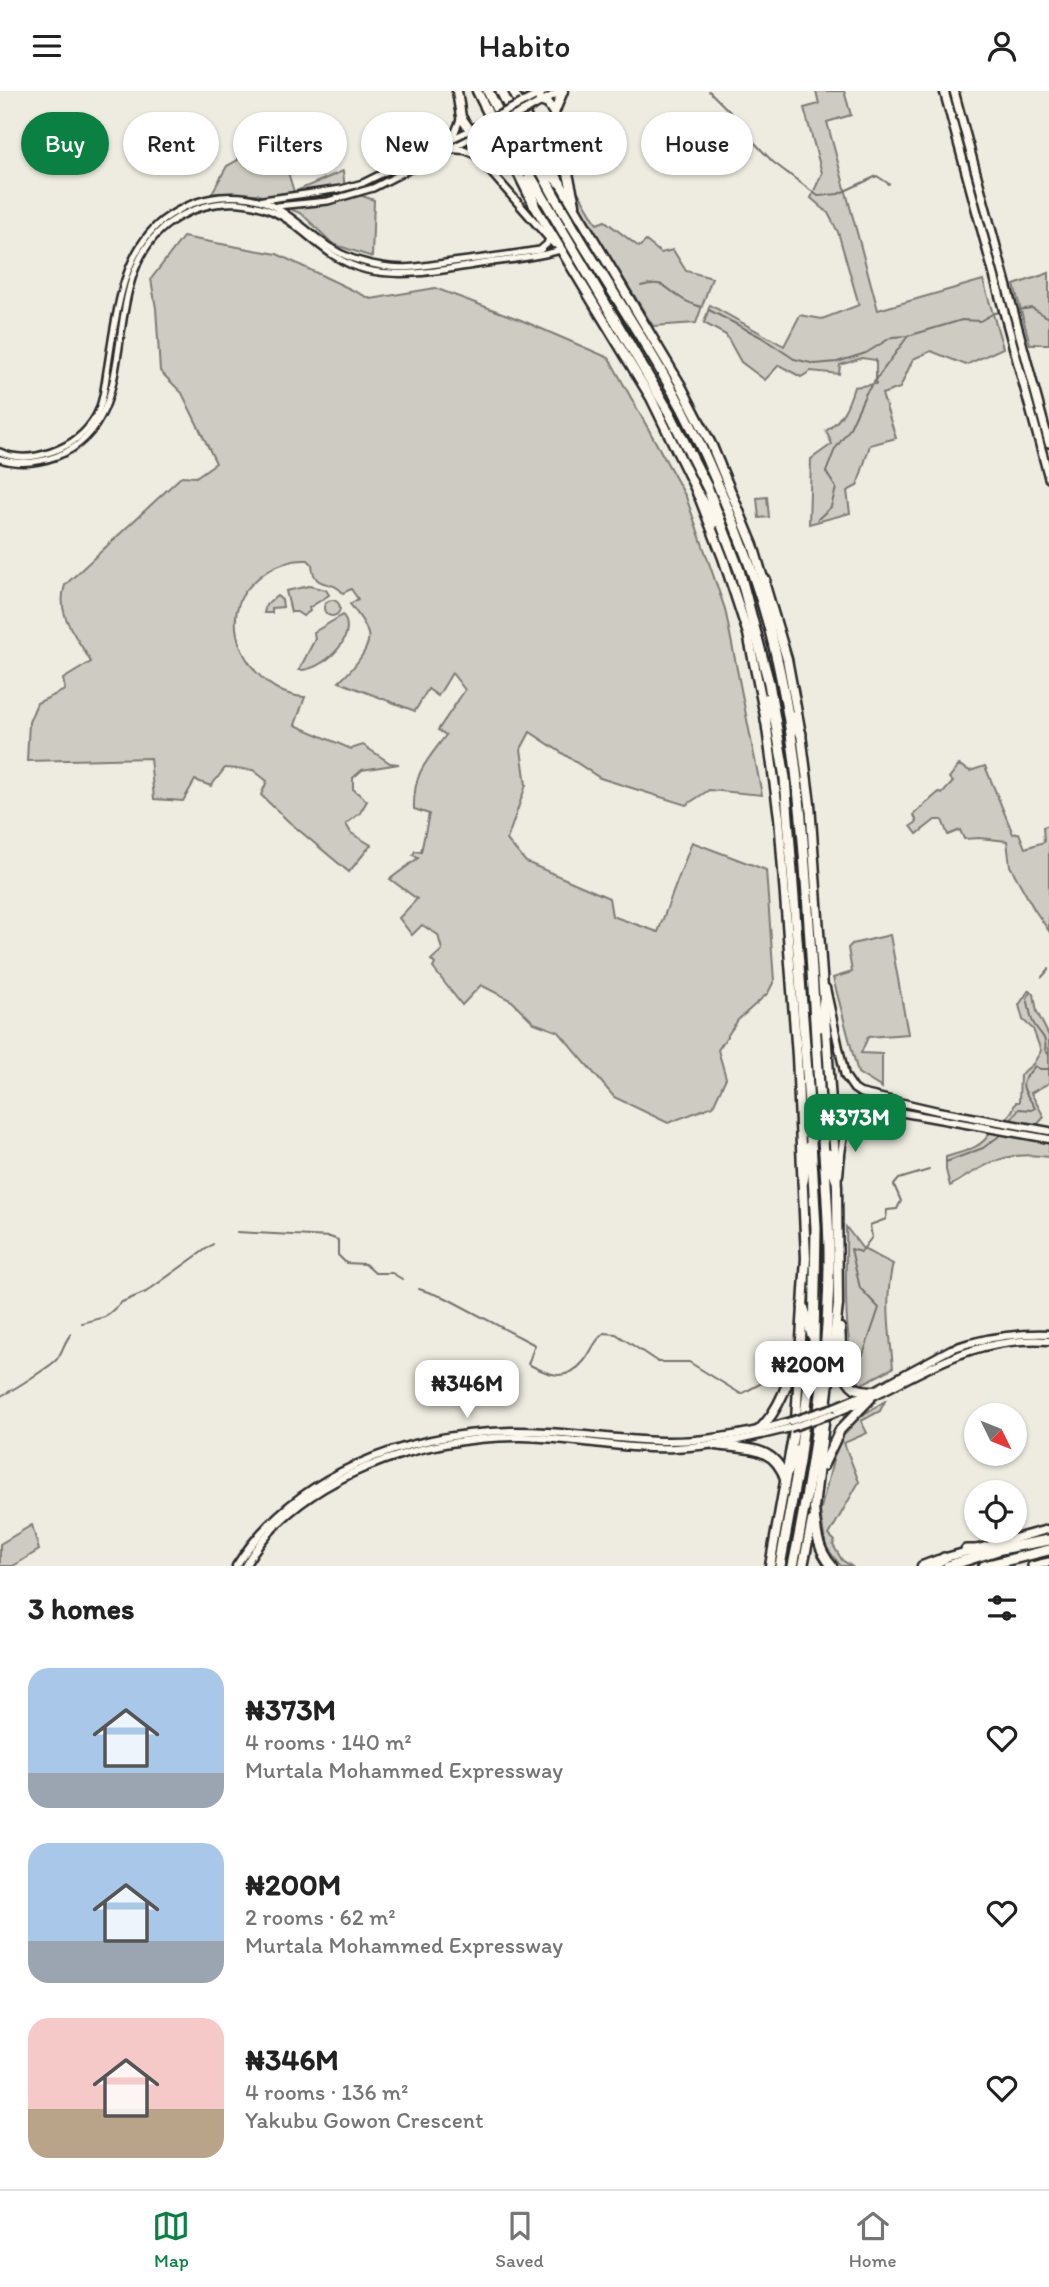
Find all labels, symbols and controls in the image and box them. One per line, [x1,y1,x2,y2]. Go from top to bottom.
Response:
icon: menu [28,27,66,65]
text: Habito [479,27,570,65]
icon: person [983,27,1021,65]
chip: Buy [21,112,109,175]
chip: Rent [123,112,219,175]
chip: Filters [233,112,347,175]
chip: New [361,112,453,175]
chip: Apartment [467,112,627,175]
chip: House [641,112,753,175]
pin: ₦373M [806,1095,904,1154]
text: ₦373M [820,1103,890,1131]
pin: ₦200M [759,1341,857,1401]
text: ₦200M [771,1350,845,1378]
pin: ₦346M [418,1361,516,1420]
text: ₦346M [431,1369,503,1397]
north arrow [964,1403,1027,1467]
map controls [964,1403,1027,1543]
button: locate [964,1480,1027,1543]
icon: filters [983,1589,1021,1627]
text: 3 homes [28,1590,135,1627]
text: ₦373M [245,1691,336,1728]
icon: home [84,1696,168,1780]
icon: heart [983,1719,1021,1757]
text: 4 rooms · 140 m² [245,1728,412,1756]
text: Murtala Mohammed Expressway [245,1756,563,1784]
text: ₦200M [245,1866,341,1903]
icon: home [84,1871,168,1955]
icon: heart [983,1894,1021,1932]
text: 2 rooms · 62 m² [245,1903,396,1931]
text: Murtala Mohammed Expressway [245,1931,563,1959]
text: ₦346M [245,2041,339,2078]
icon: home [84,2046,168,2130]
icon: heart [983,2069,1021,2107]
text: 4 rooms · 136 m² [245,2078,408,2106]
text: Yakubu Gowon Crescent [245,2106,484,2134]
tab: Map [152,2207,190,2272]
tab: Saved [495,2207,544,2272]
tab: Home [849,2207,897,2272]

